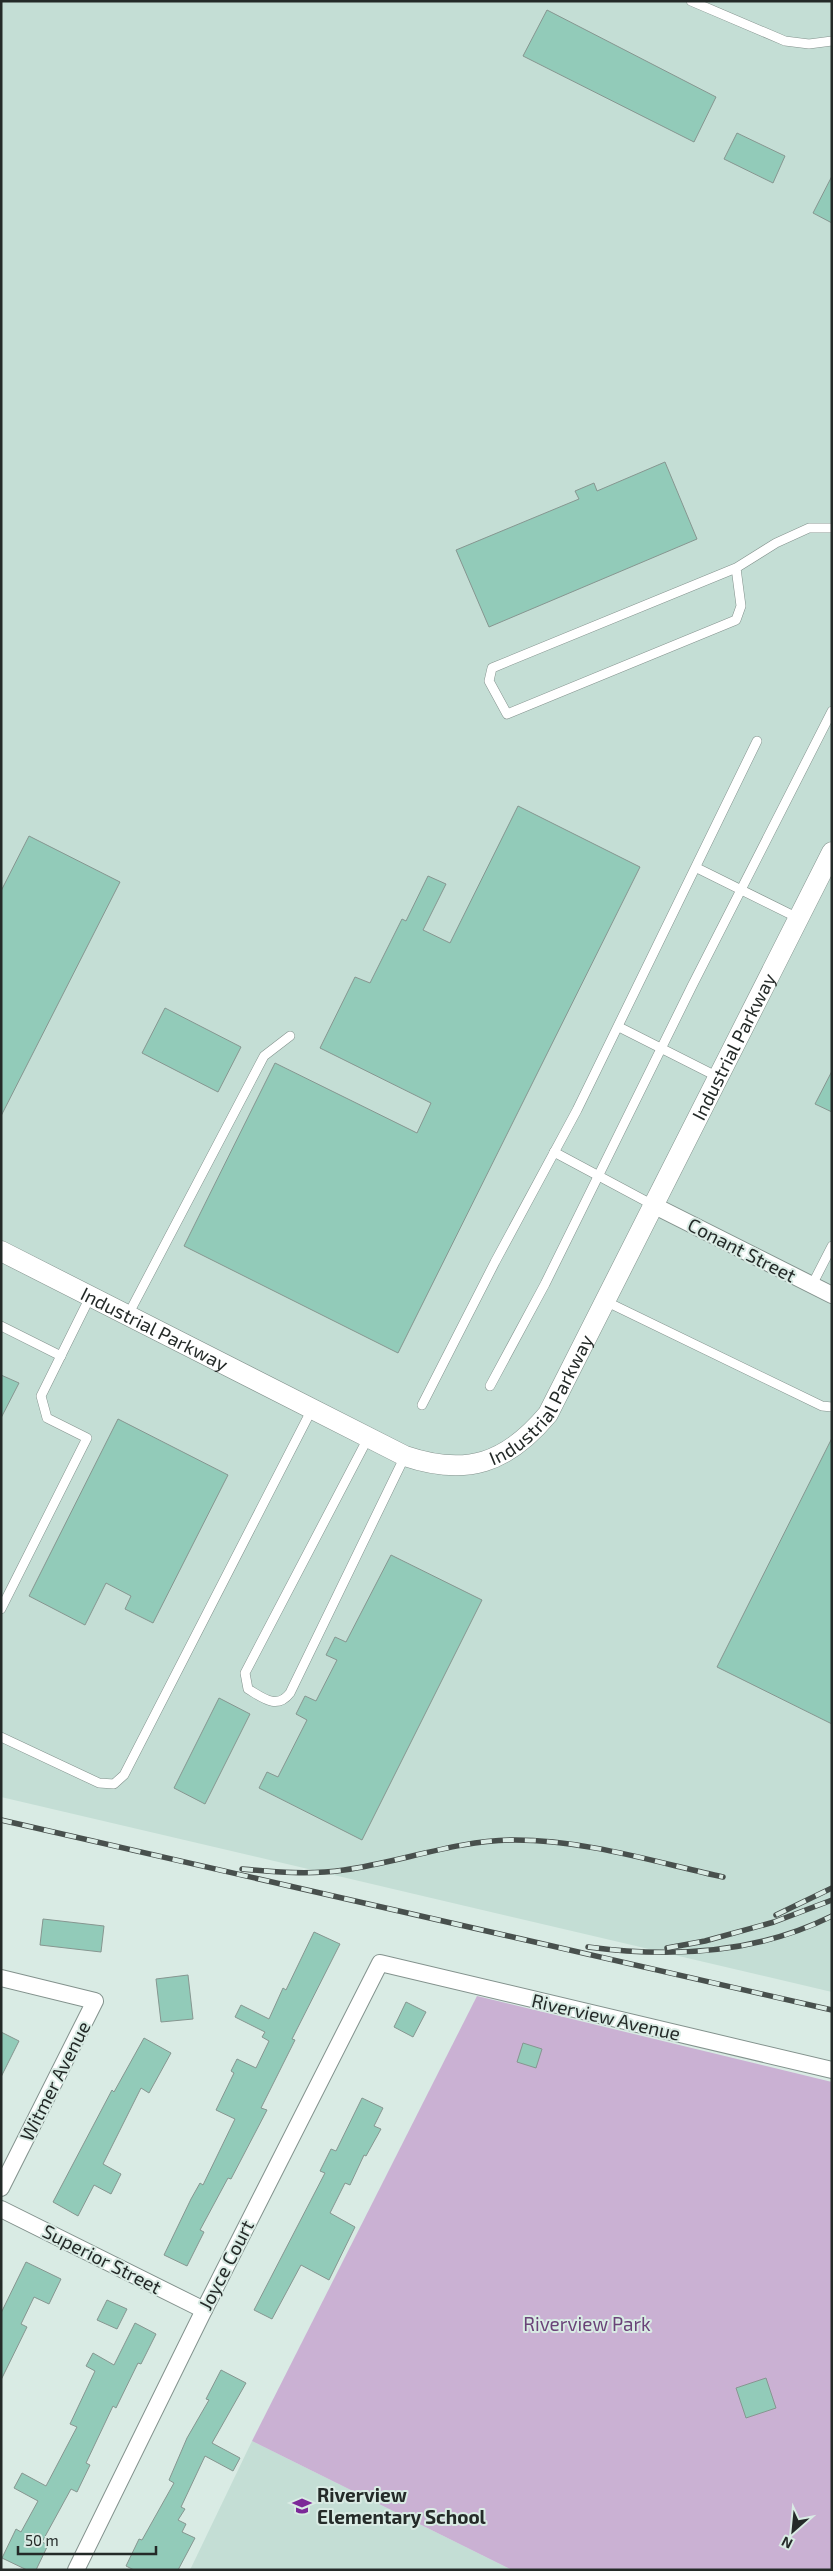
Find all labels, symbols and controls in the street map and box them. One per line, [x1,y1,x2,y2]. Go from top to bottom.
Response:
street label: Industrial Parkway [686,969,780,1124]
street label: Conant Street [684,1212,800,1287]
street label: Industrial Parkway [77,1282,232,1375]
street label: Industrial Parkway [486,1330,597,1469]
street label: Riverview Avenue [529,1988,683,2045]
street label: Witmer Avenue [14,2017,95,2145]
street label: Joyce Court [193,2216,258,2314]
street label: Superior Street [39,2219,165,2298]
park label: Riverview Park [523,2312,651,2335]
place label: Riverview Elementary School [317,2483,487,2529]
school or university icon: Riverview Elementary School [291,2495,313,2517]
north arrow [768,2506,818,2556]
scale bar [18,2524,155,2556]
text: 50 m [25,2531,59,2549]
text: N [779,2533,795,2553]

